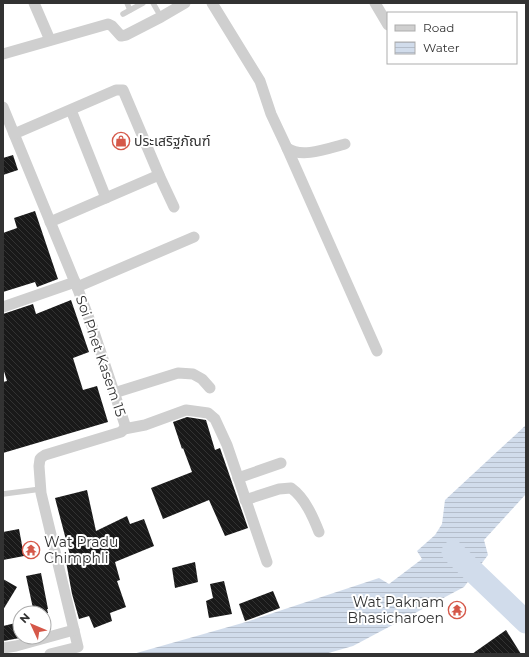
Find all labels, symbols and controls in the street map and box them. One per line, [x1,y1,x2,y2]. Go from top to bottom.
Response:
legend [387,12,517,64]
text: Road [423,20,454,35]
text: Water [423,40,460,55]
shop icon: ประเสริฐภัณฑ์ [111,131,131,151]
place label: ประเสริฐภัณฑ์ [134,132,210,150]
street label: Soi Phet Kasem 15 [72,293,130,419]
place label: Wat Pradu Chimphli [44,533,118,567]
temple icon: Wat Pradu Chimphli [21,540,41,560]
place label: Wat Paknam Bhasicharoen [347,593,444,627]
temple icon: Wat Paknam Bhasicharoen [447,600,467,620]
north arrow [12,605,52,645]
text: N [17,610,33,626]

